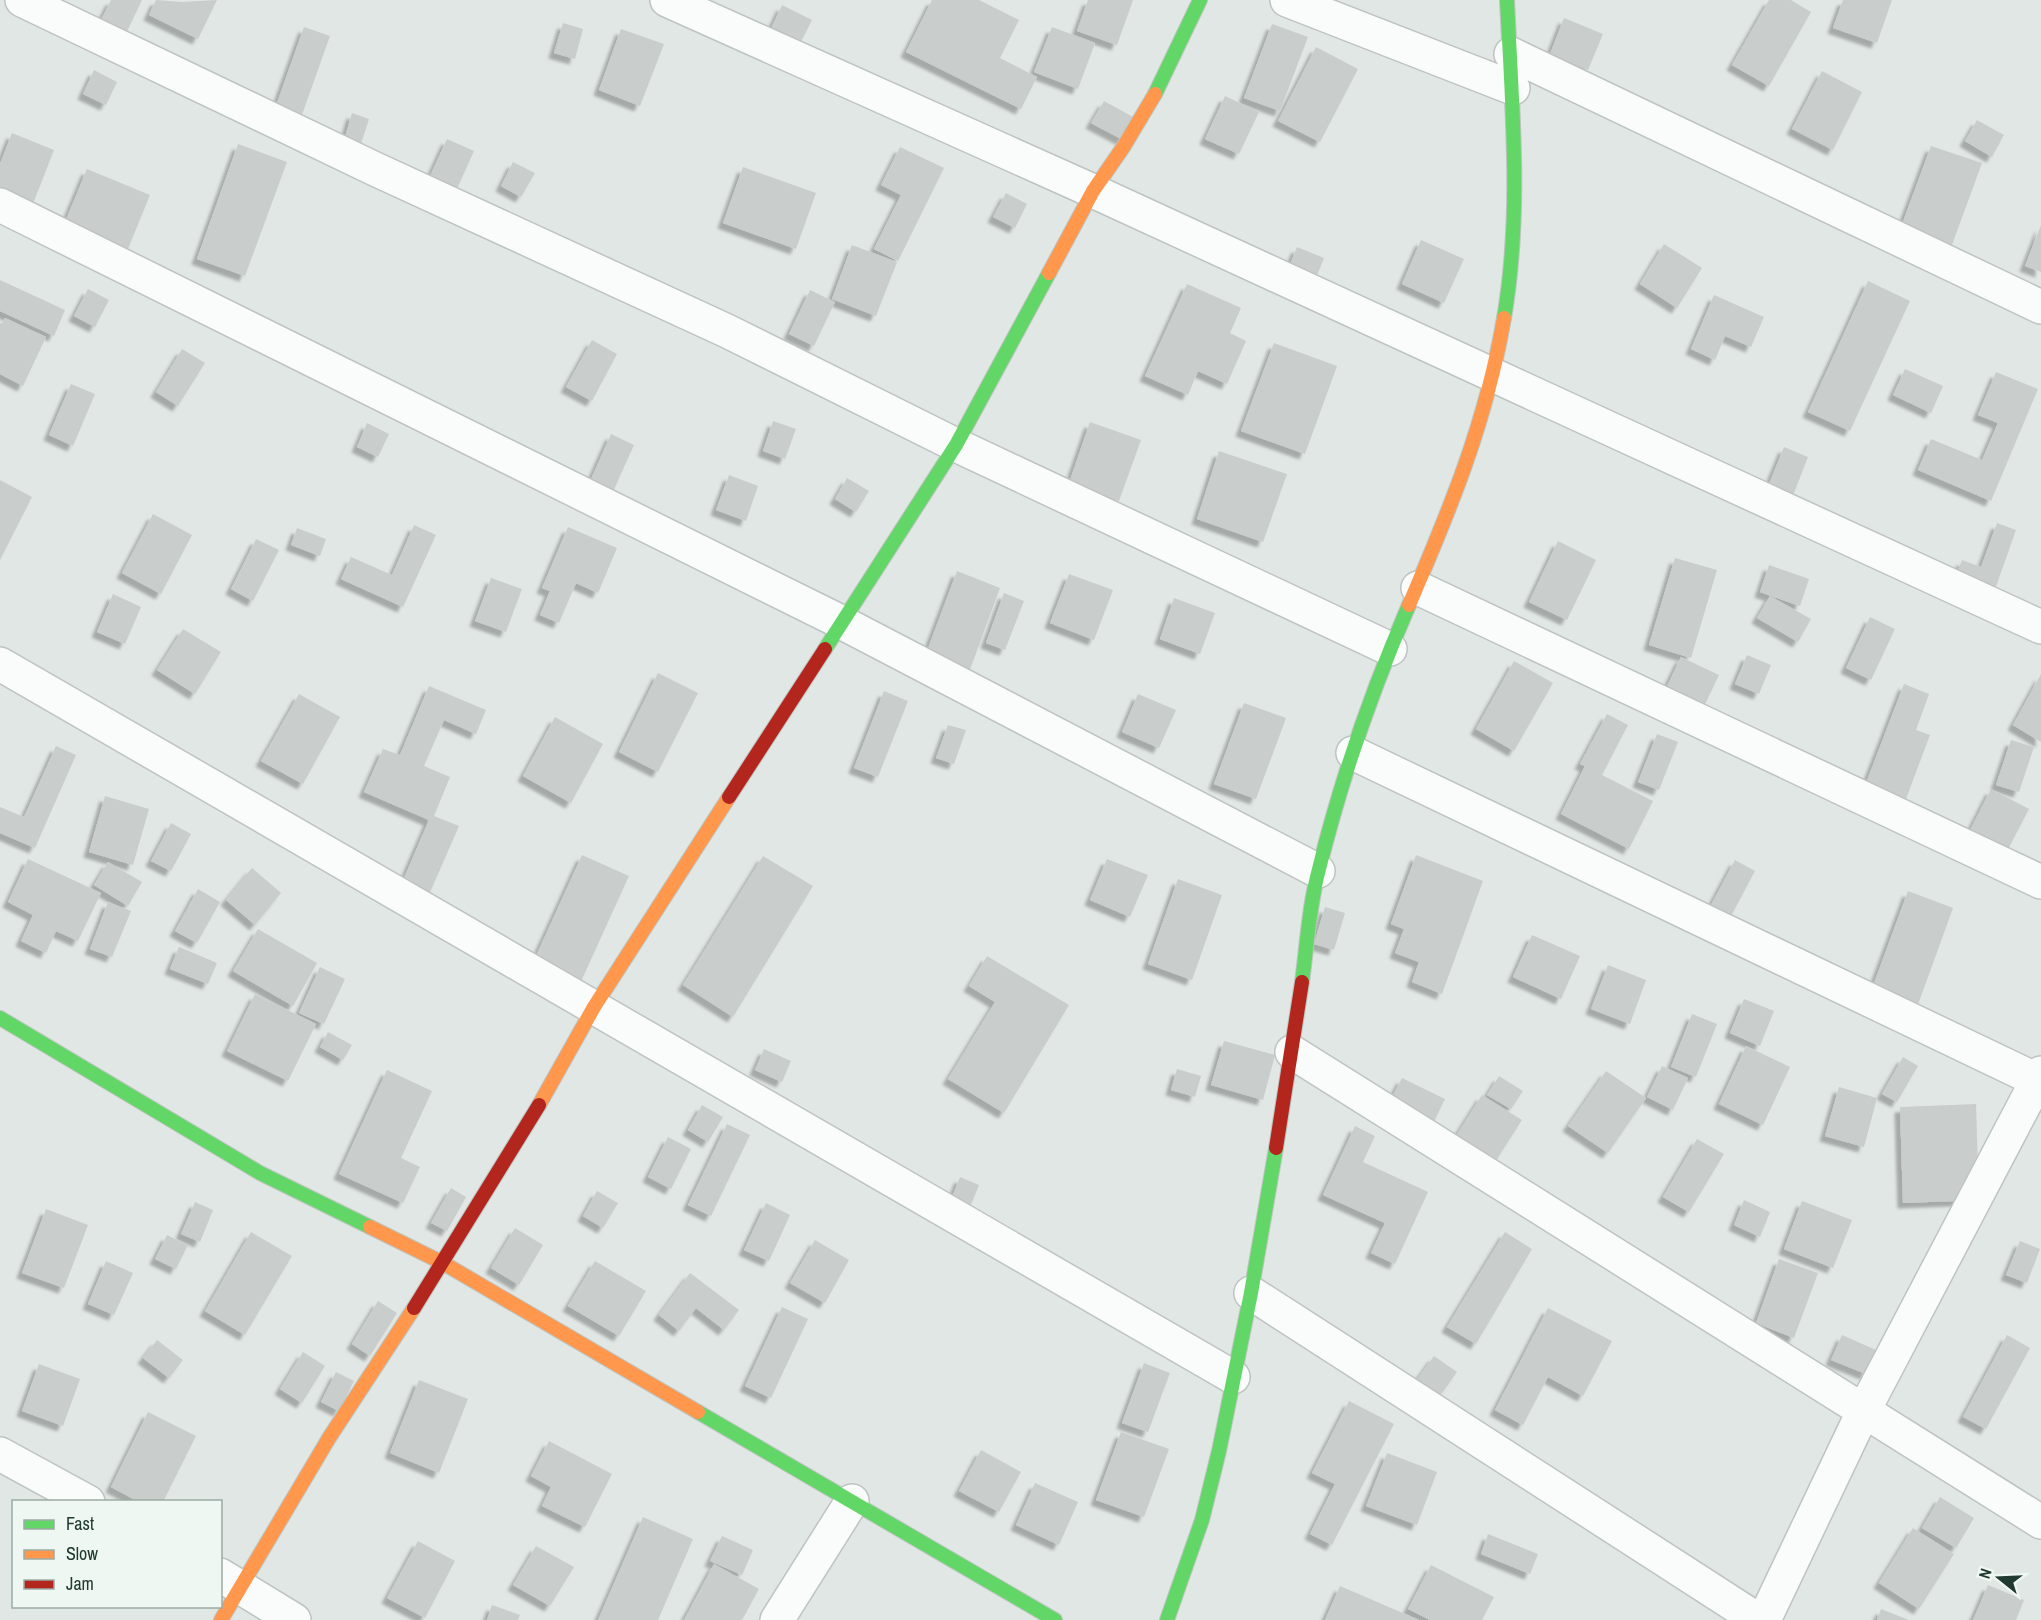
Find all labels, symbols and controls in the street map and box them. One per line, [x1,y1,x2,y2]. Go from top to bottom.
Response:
legend [12,1500,222,1608]
text: Fast [66,1511,94,1536]
text: Slow [66,1541,98,1566]
north arrow [1969,1548,2029,1608]
text: N [1973,1565,1997,1581]
text: Jam [66,1571,94,1596]

